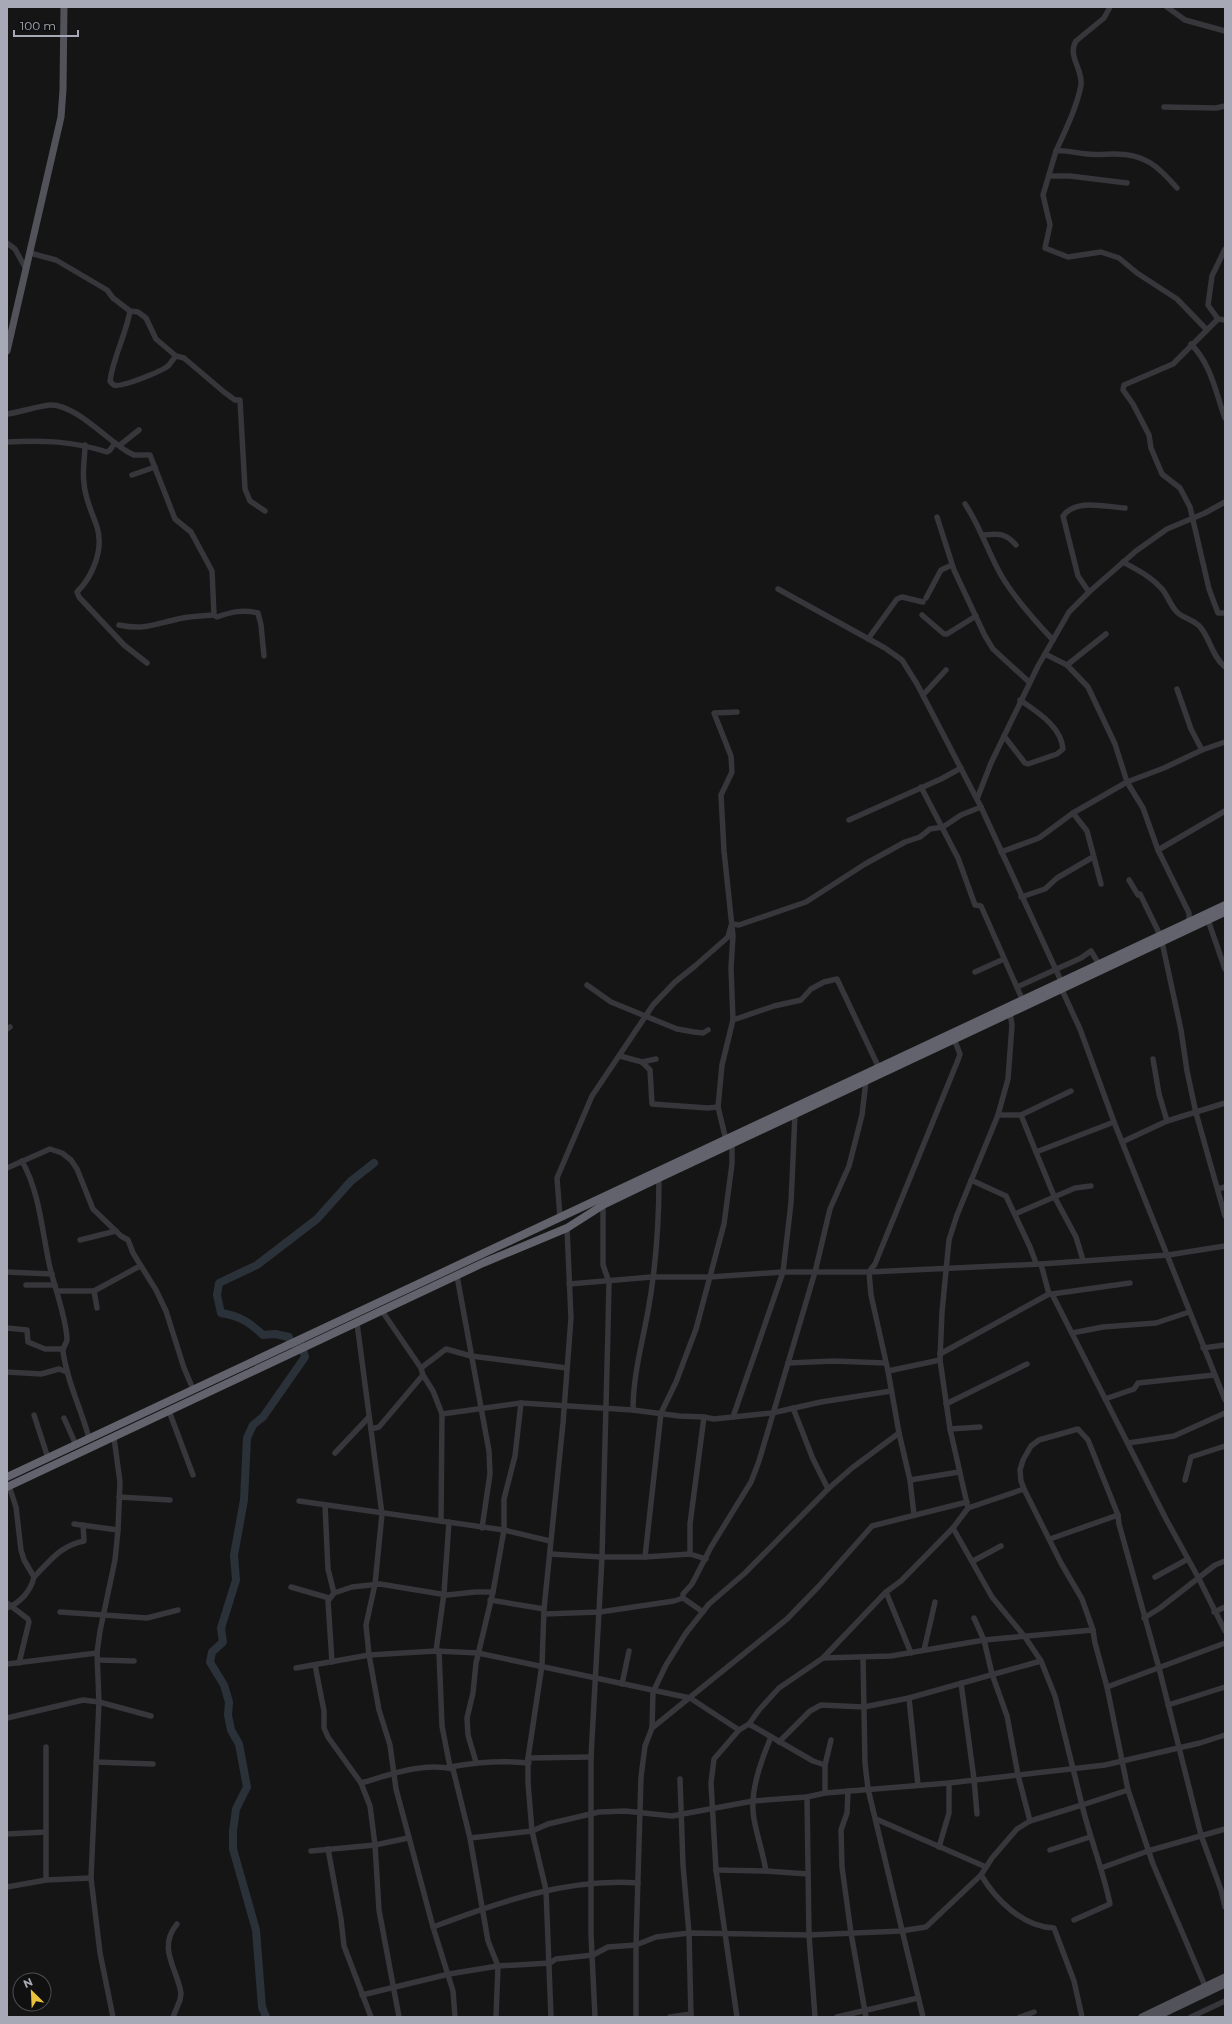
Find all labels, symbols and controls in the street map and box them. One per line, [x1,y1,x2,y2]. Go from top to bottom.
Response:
scale bar [14,12,78,38]
text: 100 m [20,18,56,33]
north arrow [12,1972,52,2012]
text: N [21,1975,35,1991]

